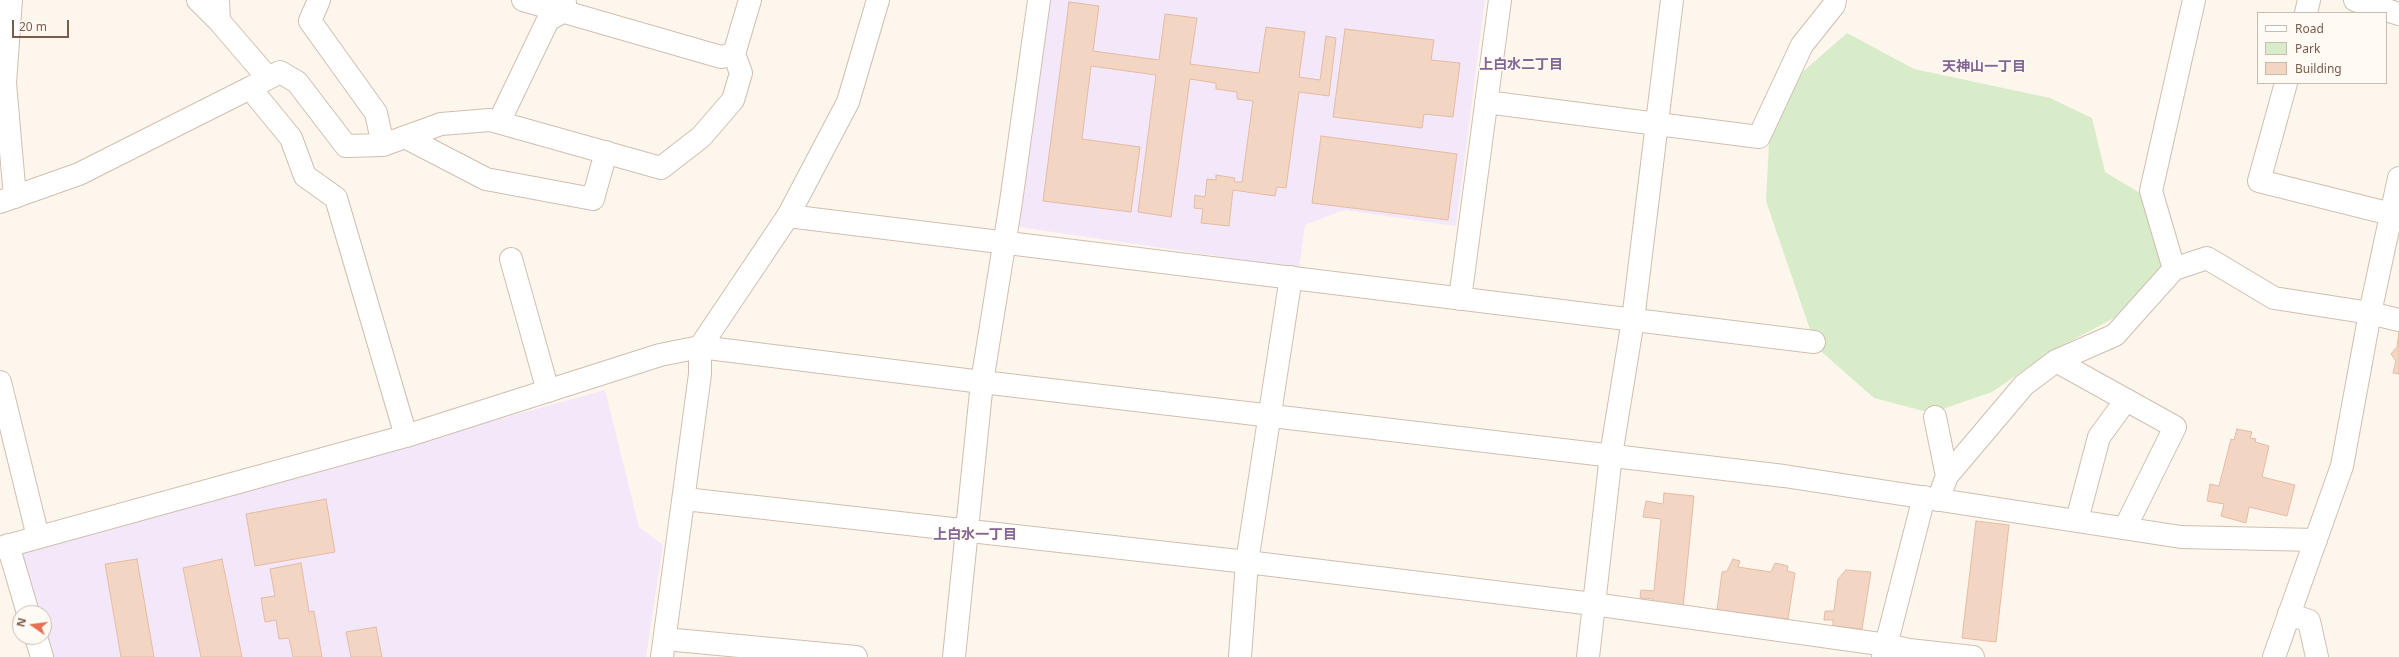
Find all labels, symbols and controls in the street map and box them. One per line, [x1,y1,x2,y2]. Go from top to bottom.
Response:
scale bar [14,12,71,38]
legend [2257,12,2387,84]
text: 20 m [19,18,47,35]
text: Road [2295,20,2324,37]
text: Park [2295,40,2320,57]
district label: 上白水二丁目 [1479,57,1563,73]
district label: 天神山一丁目 [1942,59,2026,75]
text: Building [2295,60,2342,77]
district label: 上白水一丁目 [933,527,1017,543]
north arrow [12,605,52,645]
text: N [12,616,29,628]

